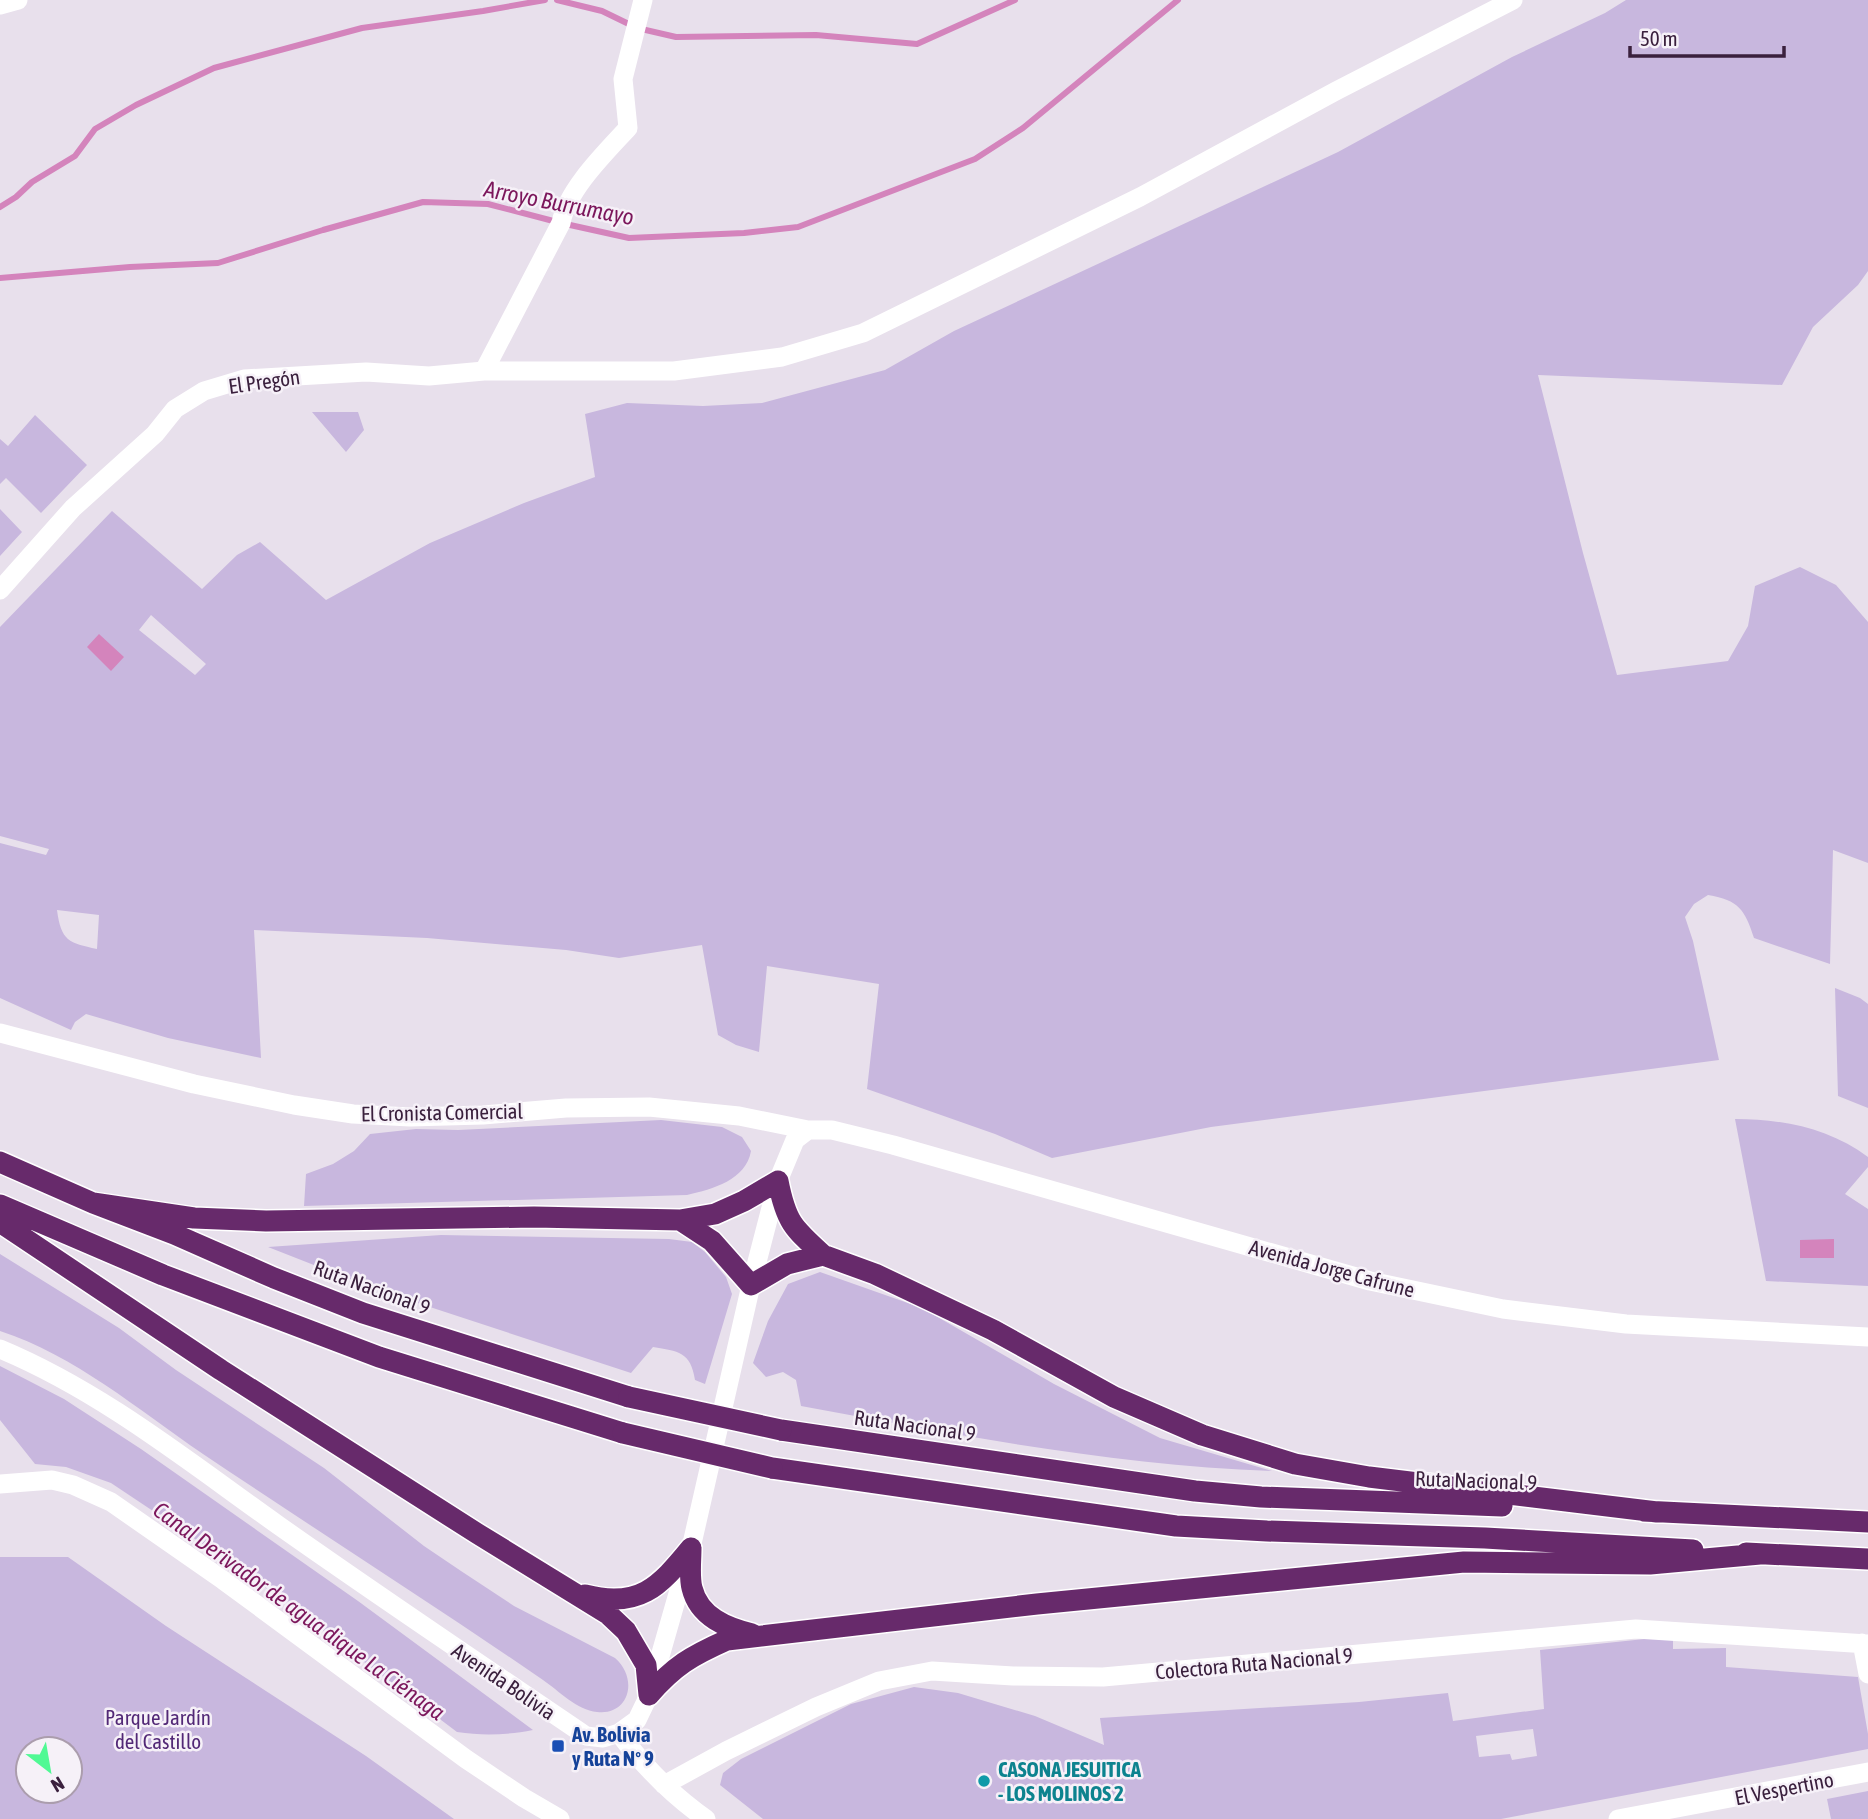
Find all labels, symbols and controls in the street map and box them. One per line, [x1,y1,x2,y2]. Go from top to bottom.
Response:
scale bar [1630,14,1784,58]
text: 50 m [1640,26,1678,50]
water label: Arroyo Burrumayo [481,176,636,230]
street label: El Pregón [227,364,301,398]
street label: El Cronista Comercial [361,1099,524,1125]
street label: Avenida Jorge Cafrune [1247,1234,1417,1302]
street label: Ruta Nacional 9 [310,1255,434,1319]
street label: Ruta Nacional 9 [853,1405,977,1445]
street label: Ruta Nacional 9 [1415,1466,1537,1494]
water label: Canal Derivador de agua dique La Ciénaga [148,1497,450,1726]
street label: Avenida Bolivia [448,1638,560,1724]
street label: Colectora Ruta Nacional 9 [1154,1642,1354,1684]
park label: Parque Jardín del Castillo [105,1705,211,1753]
place label: Av. Bolivia y Ruta N° 9 [571,1722,654,1770]
north arrow [14,1735,84,1805]
marker: Av. Bolivia y Ruta N° 9 [550,1738,566,1754]
place label: CASONA JESUITICA - LOS MOLINOS 2 [998,1757,1142,1805]
street label: El Vespertino [1732,1767,1836,1809]
text: N [47,1772,68,1797]
marker: CASONA JESUITICA - LOS MOLINOS 2 [976,1773,992,1789]

